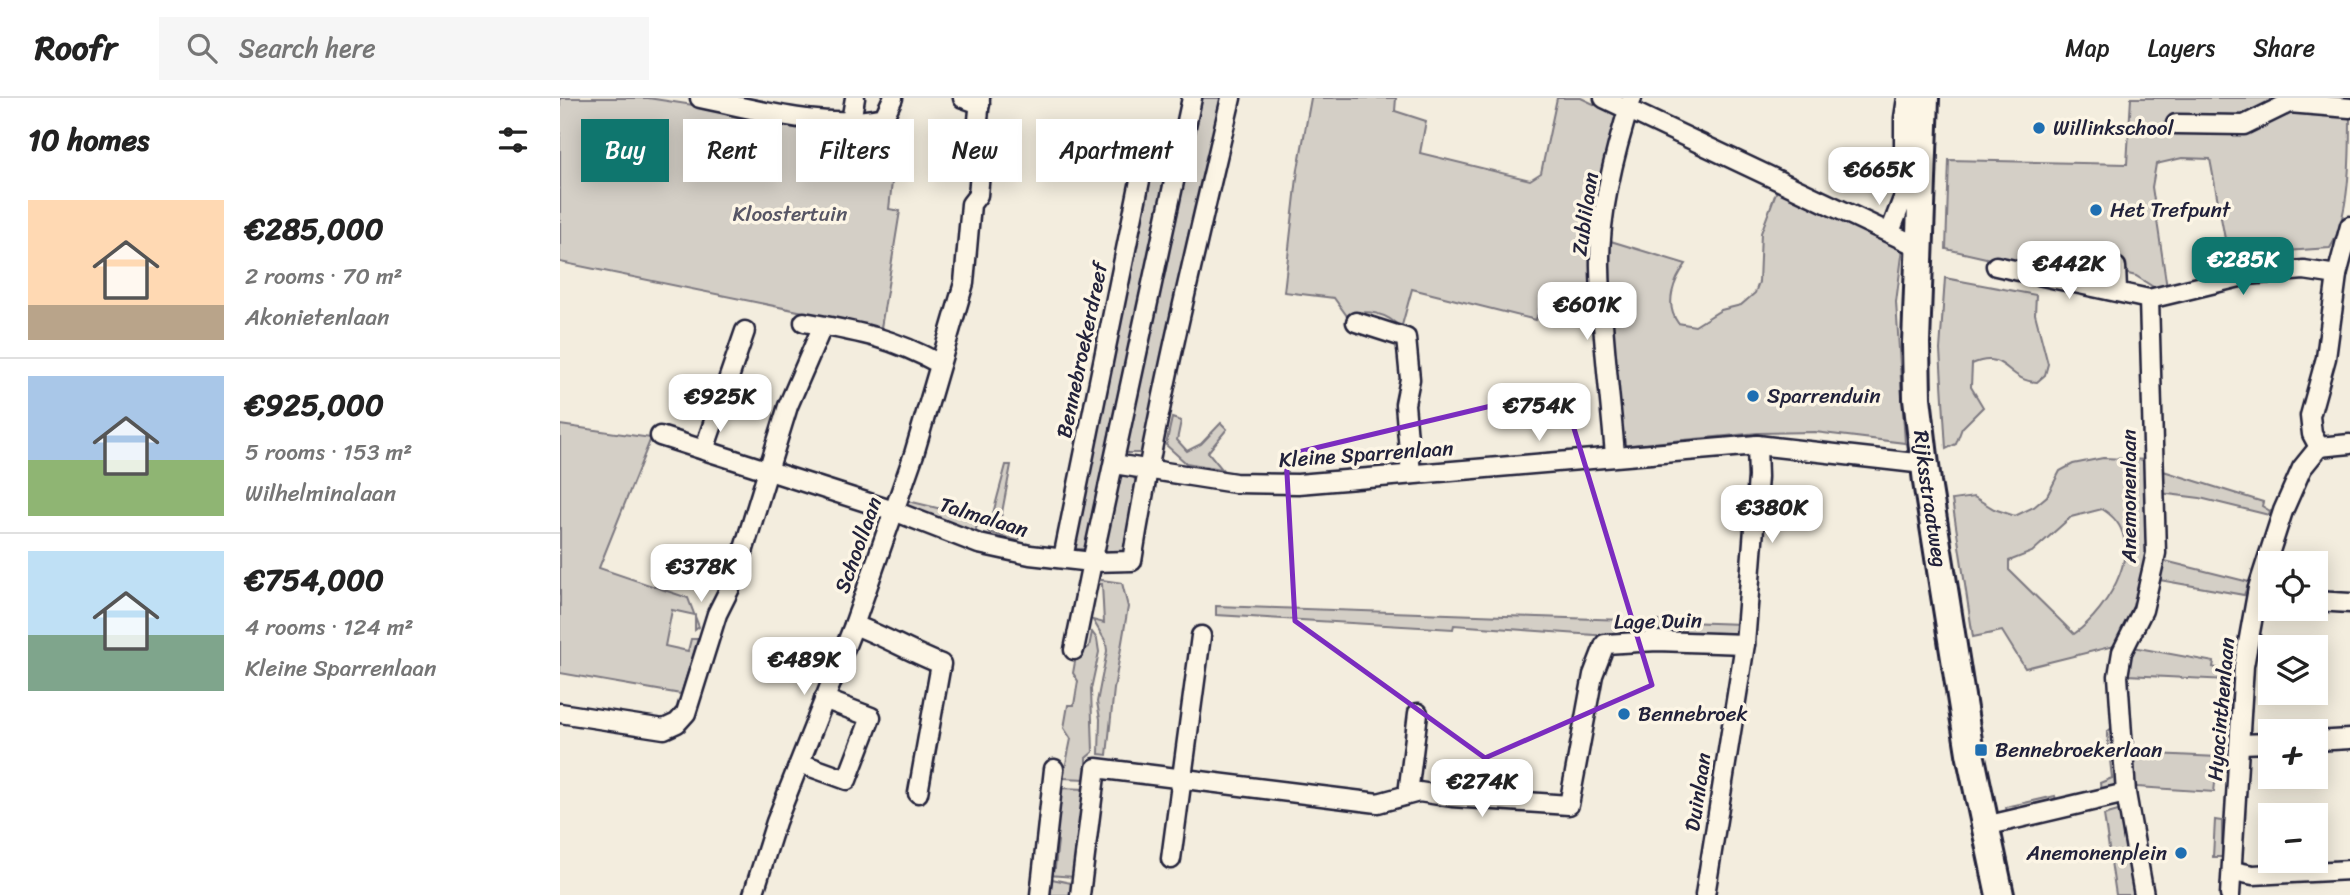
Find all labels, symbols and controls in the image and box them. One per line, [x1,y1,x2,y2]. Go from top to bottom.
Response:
search box [159,17,649,80]
text: Roofr [35,19,117,77]
text: Search here [239,25,376,71]
text: Map [2065,27,2110,69]
text: Layers [2148,27,2215,69]
text: Share [2253,27,2315,69]
icon: search [183,29,221,67]
place label: Willinkschool [2053,109,2175,147]
text: 10 homes [28,113,149,167]
chip: Buy [581,119,669,182]
chip: Rent [683,119,782,182]
chip: Filters [796,119,914,182]
chip: New [928,119,1022,182]
chip: Apartment [1036,119,1197,182]
marker: Willinkschool [2031,120,2047,136]
icon: filters [494,121,532,159]
pin: €665K [1830,148,1928,207]
text: €665K [1844,149,1914,190]
street label: Zublilaan [1560,170,1610,258]
place label: Het Trefpunt [2110,191,2232,229]
park label: Kloostertuin [733,195,847,233]
text: €285,000 [245,202,384,256]
marker: Het Trefpunt [2088,202,2104,218]
icon: home [84,228,168,312]
pin: €285K [2194,238,2292,297]
text: €285K [2208,239,2278,280]
pin: €442K [2020,242,2118,301]
text: €442K [2033,243,2105,284]
text: 2 rooms · 70 m² [245,256,403,297]
street label: Bennebroekerdreef [1045,257,1120,441]
pin: €601K [1538,282,1636,342]
text: €601K [1554,284,1620,325]
text: Akonietenlaan [245,297,389,338]
pin: €925K [671,374,769,434]
text: €925K [685,376,755,417]
place label: Sparrenduin [1767,377,1881,415]
text: €925,000 [245,378,384,432]
pin: €754K [1490,384,1588,443]
text: €754K [1504,385,1574,426]
marker: Sparrenduin [1745,388,1761,404]
icon: home [84,404,168,488]
street label: Rijksstraatweg [1902,428,1959,570]
street label: Kleine Sparrenlaan [1277,429,1455,479]
street label: Anemonenlaan [2110,429,2148,564]
text: 5 rooms · 153 m² [245,432,412,473]
text: Wilhelminalaan [245,473,396,514]
street label: Talmalaan [935,485,1033,549]
pin: €380K [1723,486,1821,545]
text: €380K [1737,487,1807,528]
street label: Schoollaan [823,491,893,599]
pin: €378K [652,545,750,604]
text: €378K [667,546,735,587]
map controls [2258,551,2328,873]
button: locate [2258,551,2328,621]
text: €754,000 [245,553,384,607]
icon: home [84,579,168,663]
street label: Lage Duin [1614,601,1702,641]
text: 4 rooms · 124 m² [245,607,414,648]
button: layers [2258,635,2328,705]
street label: Hyacinthenlaan [2196,636,2246,782]
pin: €489K [755,638,853,697]
text: €489K [768,639,840,680]
text: Kleine Sparrenlaan [245,648,437,689]
place label: Bennebroek [1638,695,1748,733]
marker: Bennebroek [1616,706,1632,722]
button: + [2258,719,2328,789]
place label: Bennebroekerlaan [1995,731,2162,769]
marker: Bennebroekerlaan [1973,742,1989,758]
street label: Duinlaan [1673,750,1723,834]
pin: €274K [1433,760,1531,819]
text: €274K [1447,761,1517,802]
button: − [2258,803,2328,873]
place label: Anemonenplein [2025,834,2167,872]
marker: Anemonenplein [2173,845,2189,861]

